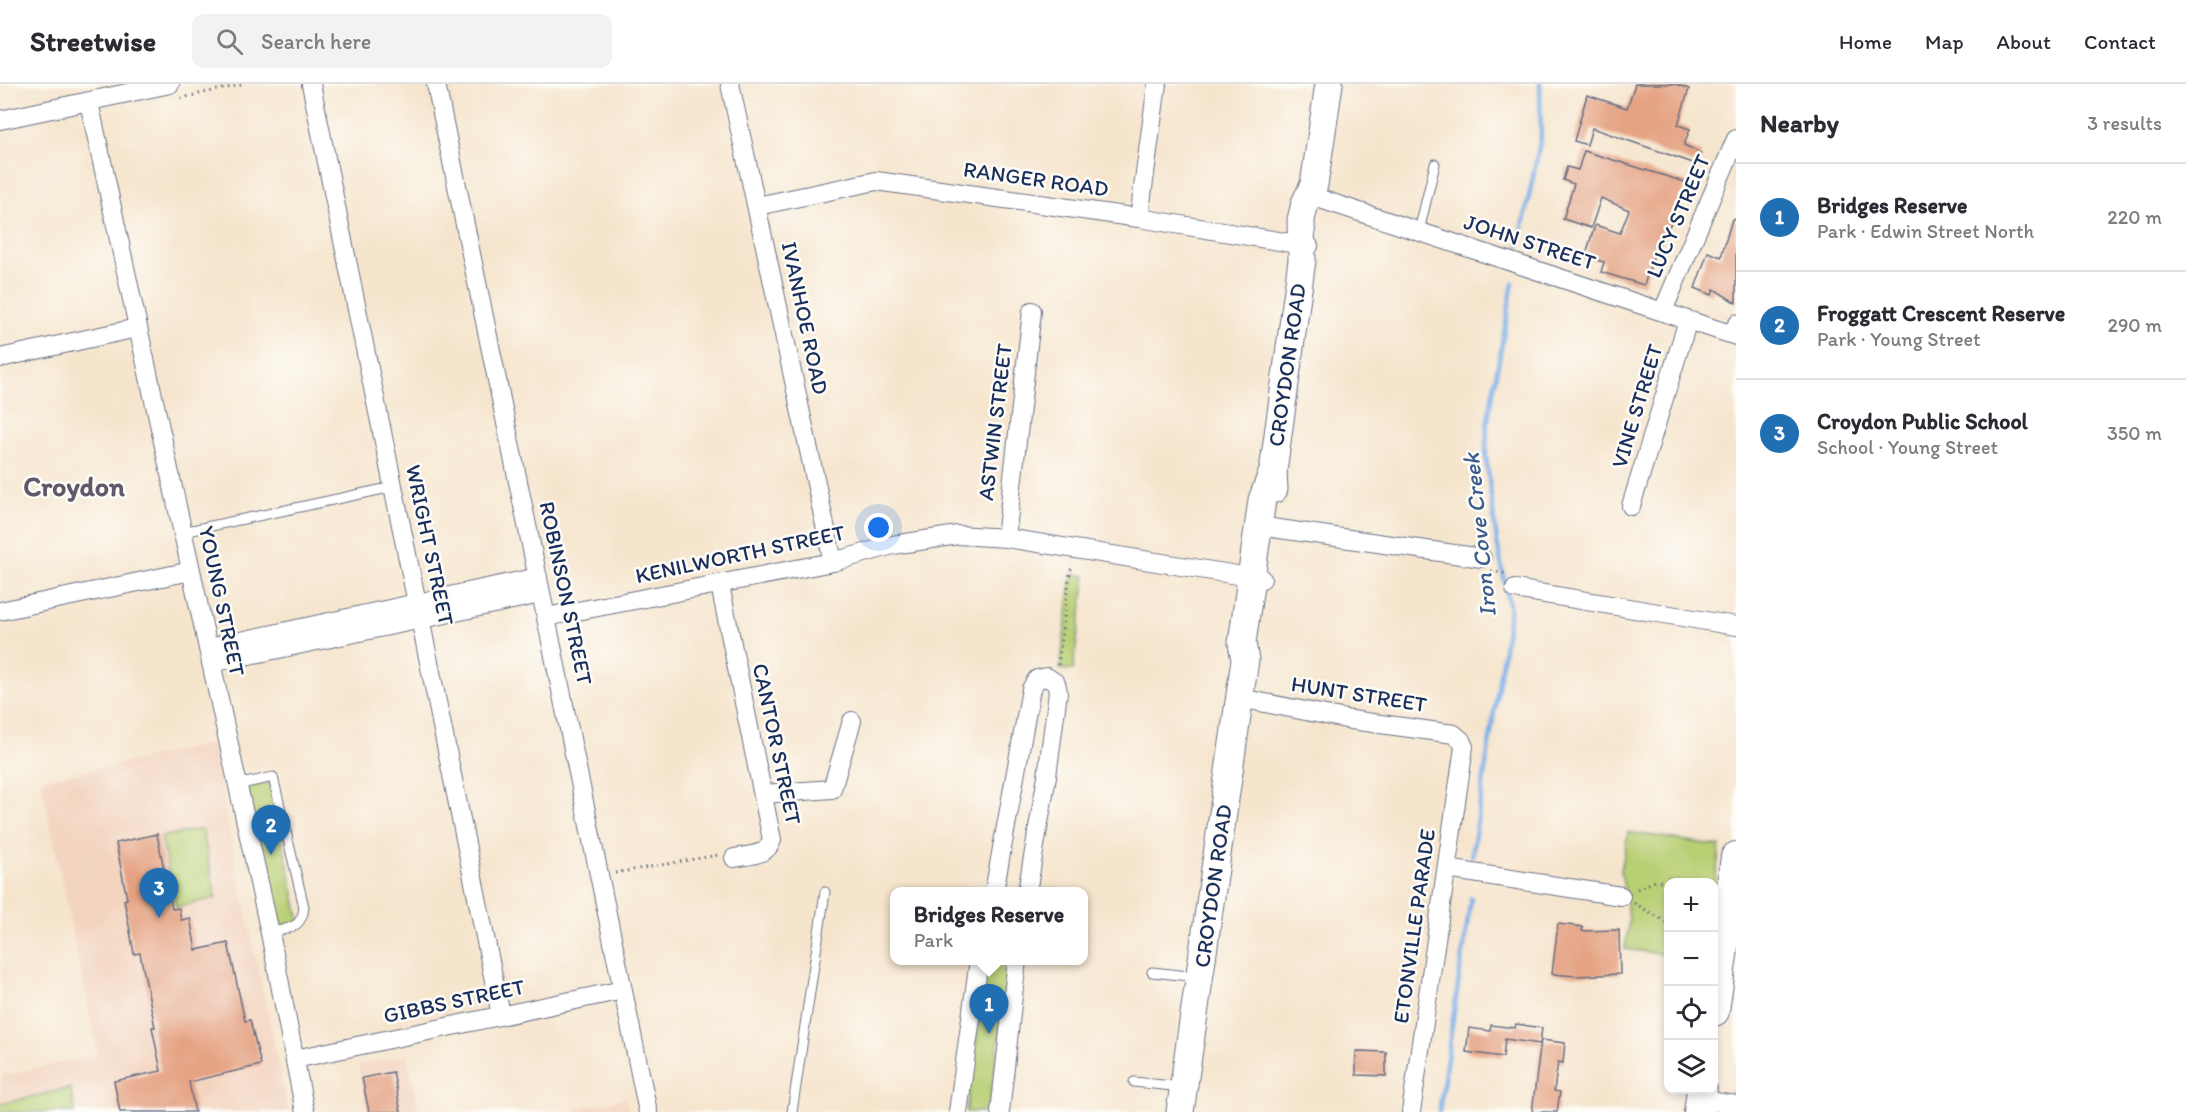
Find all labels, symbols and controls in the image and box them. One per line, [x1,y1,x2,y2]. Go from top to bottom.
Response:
search box [192,14,612,68]
text: Streetwise [30,24,156,58]
icon: search [213,25,246,58]
text: Search here [261,28,371,55]
text: Home [1839,29,1892,54]
text: Map [1925,29,1964,54]
text: About [1997,29,2051,54]
text: Contact [2084,29,2156,54]
text: Nearby [1760,107,1839,139]
text: 3 results [2087,111,2162,135]
street label: LUCY STREET [1640,149,1716,282]
street label: RANGER ROAD [962,155,1110,203]
text: Bridges Reserve [1817,192,1967,219]
text: 1 [1775,205,1784,229]
text: 220 m [2107,205,2162,229]
street label: JOHN STREET [1461,208,1600,276]
text: Park · Edwin Street North [1817,219,2034,243]
street label: IVANHOE ROAD [776,239,834,397]
street label: CROYDON ROAD [1262,282,1312,448]
text: Froggatt Crescent Reserve [1817,300,2065,327]
text: 2 [1774,313,1785,337]
text: 290 m [2107,313,2162,337]
text: Park · Young Street [1817,327,1981,351]
street label: VINE STREET [1605,340,1669,471]
street label: ASTWIN STREET [972,341,1018,502]
text: Croydon Public School [1817,408,2028,435]
text: 3 [1774,421,1785,445]
text: 350 m [2107,421,2162,445]
text: School · Young Street [1817,435,1998,459]
water label: Iron Cove Creek [1456,450,1502,618]
street label: WRIGHT STREET [400,462,460,628]
district label: Croydon [23,469,125,503]
street label: ROBINSON STREET [533,499,599,688]
your location [864,513,893,542]
street label: KENILWORTH STREET [633,518,848,589]
street label: YOUNG STREET [193,523,251,679]
street label: CANTOR STREET [747,661,807,828]
street label: HUNT STREET [1289,670,1429,718]
street label: CROYDON ROAD [1188,803,1238,969]
pin: 2 [252,806,290,855]
street label: ETONVILLE PARADE [1387,827,1441,1025]
pin: 3 [140,868,178,918]
map controls [1664,878,1718,1094]
button: + [1664,878,1718,932]
popup [890,887,1088,965]
text: Bridges Reserve [914,901,1064,928]
text: Park [914,928,953,952]
button: − [1664,932,1718,986]
street label: GIBBS STREET [381,973,528,1029]
pin: 1 [970,984,1008,1034]
button: locate [1664,986,1718,1040]
button: layers [1664,1040,1718,1094]

